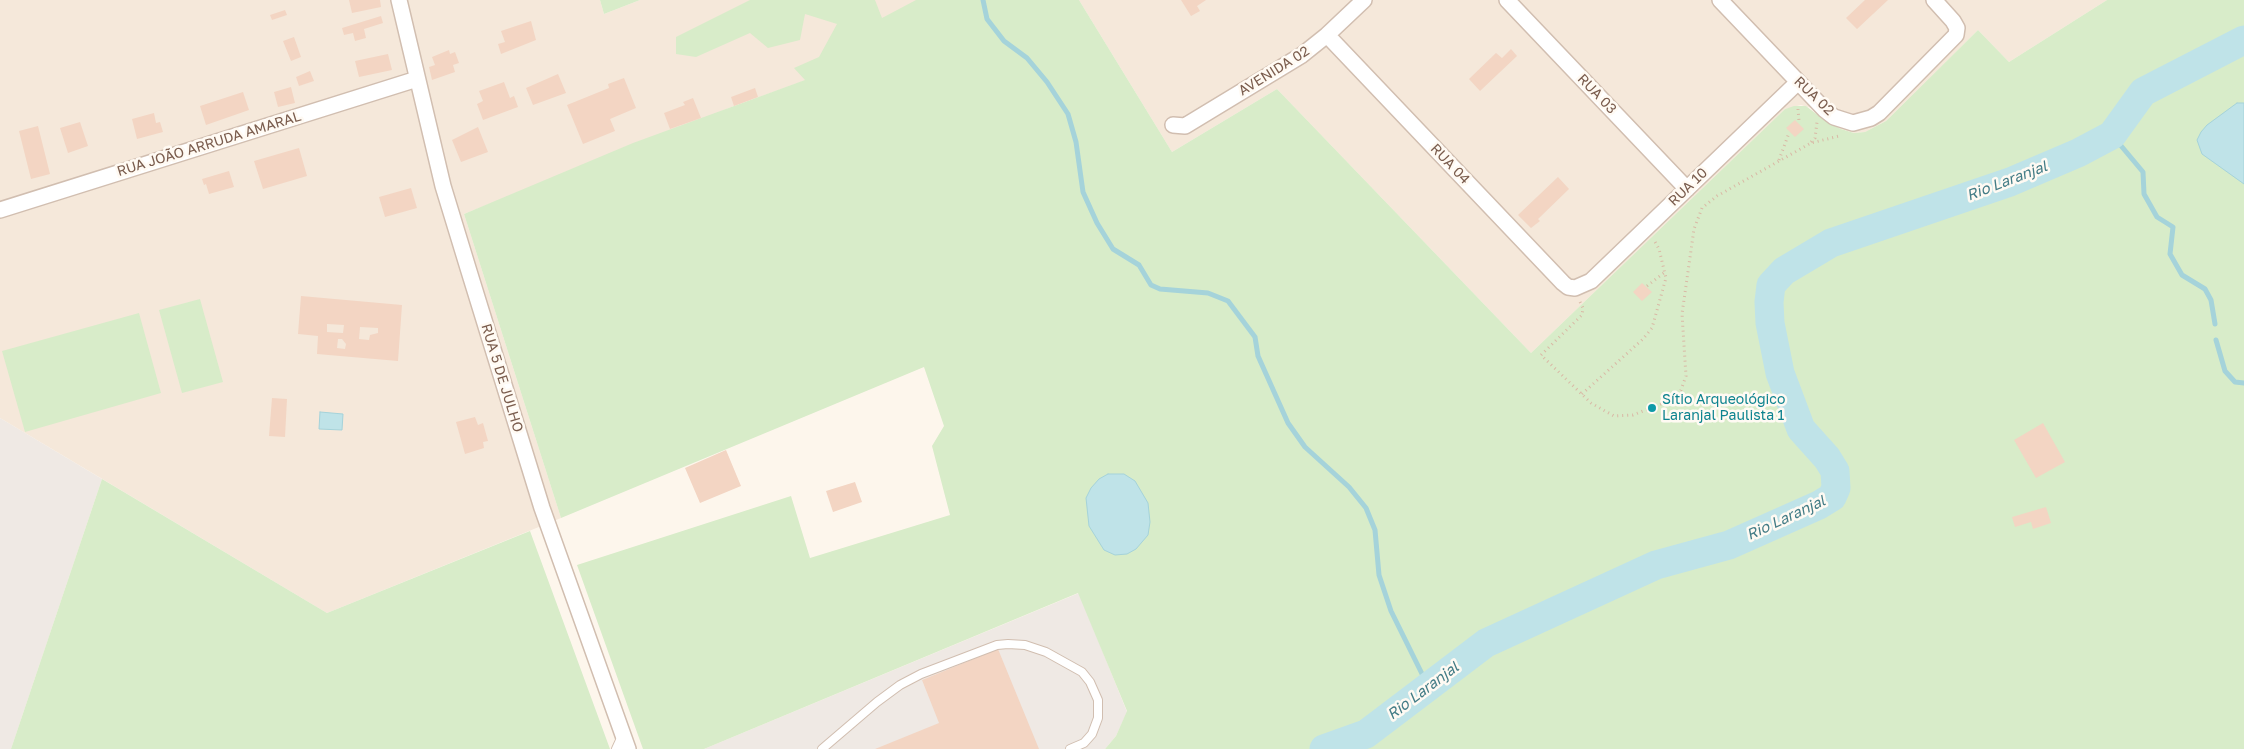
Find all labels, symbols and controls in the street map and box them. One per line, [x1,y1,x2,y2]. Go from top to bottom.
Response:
street label: AVENIDA 02 [1236,43,1312,99]
street label: RUA 03 [1574,71,1620,117]
street label: RUA 02 [1791,73,1837,119]
street label: RUA JOÃO ARRUDA AMARAL [115,108,303,180]
street label: RUA 04 [1427,140,1473,188]
water label: Rio Laranjal [1964,157,2050,205]
street label: RUA 10 [1665,164,1711,210]
street label: RUA 5 DE JULHO [478,322,526,434]
place label: Sítio Arqueológico Laranjal Paulista 1 [1662,392,1785,424]
marker: Sítio Arqueológico Laranjal Paulista 1 [1646,402,1658,414]
water label: Rio Laranjal [1744,492,1828,544]
water label: Rio Laranjal [1384,658,1462,724]

